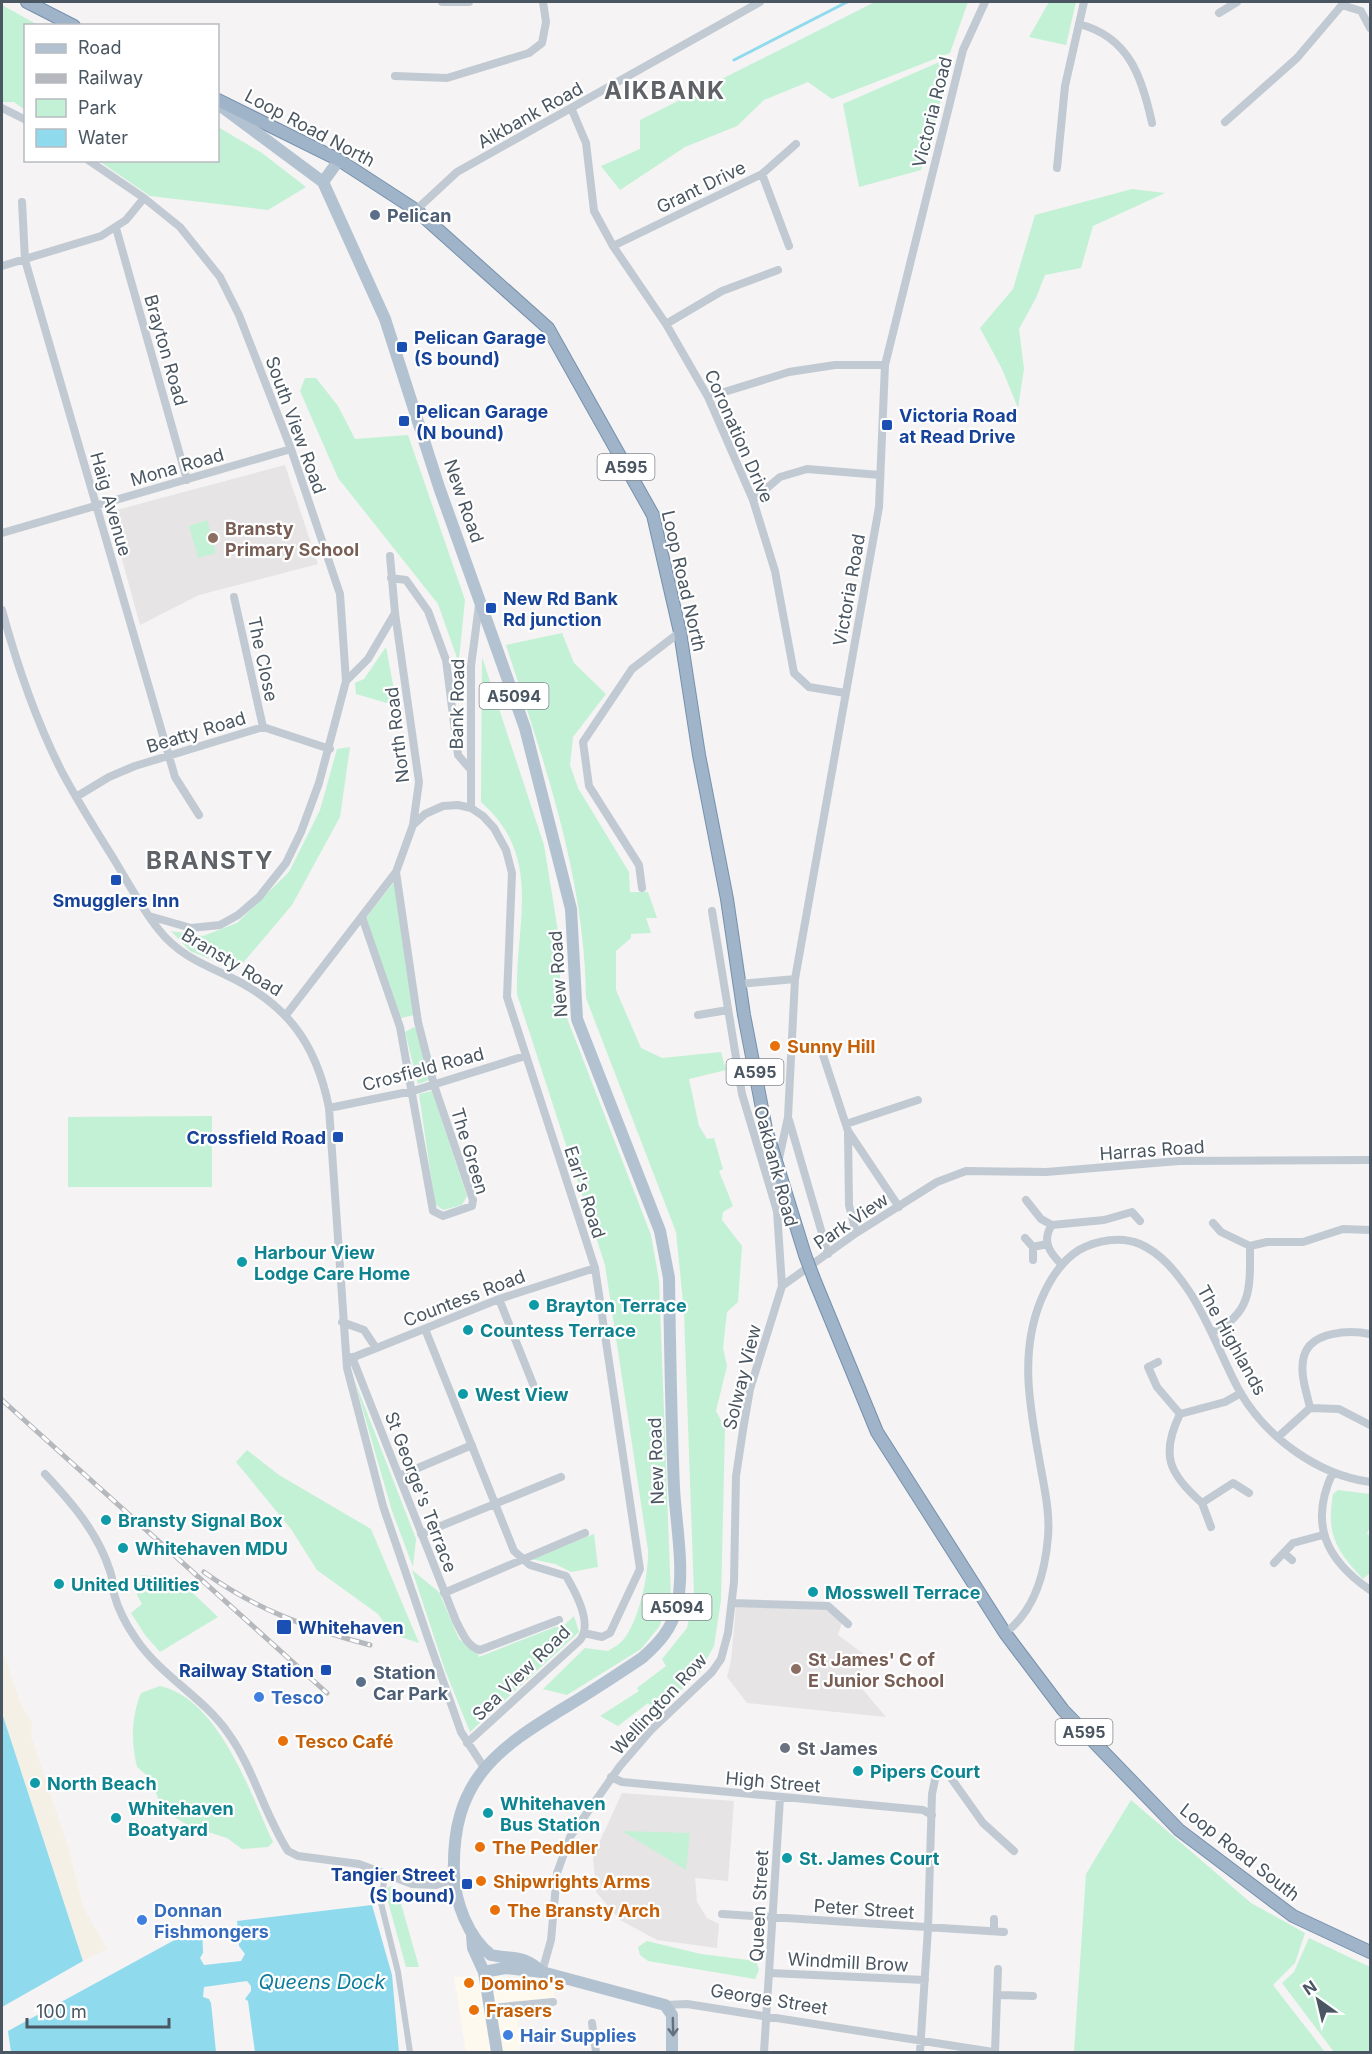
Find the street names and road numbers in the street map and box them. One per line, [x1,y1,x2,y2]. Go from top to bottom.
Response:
street label: Victoria Road [908,54,956,170]
street label: Aikbank Road [474,77,586,153]
street label: Loop Road North [241,85,379,171]
street label: Grant Drive [653,156,749,218]
street label: Brayton Road [140,292,192,408]
street label: South View Road [261,353,331,497]
street label: Coronation Drive [700,366,778,506]
street label: Mona Road [128,444,226,490]
street label: Haig Avenue [86,450,136,558]
road number: A595 [598,454,654,480]
street label: New Road [440,456,488,546]
street label: Loop Road North [658,508,710,654]
street label: Victoria Road [829,532,869,648]
street label: The Close [244,615,282,703]
street label: Bank Road [446,658,468,750]
road number: A5094 [480,683,548,709]
street label: North Road [381,686,413,784]
street label: Beatty Road [144,707,248,757]
street label: Bransty Road [178,924,286,1000]
street label: New Road [544,930,572,1018]
street label: Crosfield Road [360,1043,486,1095]
road number: A595 [726,1059,783,1085]
street label: Oakbank Road [750,1103,802,1229]
street label: The Green [447,1105,493,1197]
street label: Harras Road [1099,1136,1205,1164]
street label: Earl's Road [560,1143,610,1241]
street label: Park View [810,1188,892,1254]
street label: Countess Road [400,1265,528,1331]
street label: The Highlands [1193,1281,1271,1399]
street label: Solway View [719,1322,765,1432]
street label: St George's Terrace [381,1409,461,1575]
street label: New Road [644,1417,668,1505]
road number: A5094 [642,1594,712,1620]
street label: Sea View Road [468,1621,574,1725]
street label: Wellington Row [607,1649,711,1759]
road number: A595 [1056,1719,1112,1745]
street label: High Street [725,1767,821,1797]
street label: Loop Road South [1176,1799,1304,1905]
street label: Queen Street [746,1849,772,1962]
street label: Peter Street [813,1895,915,1923]
street label: Windmill Brow [787,1948,909,1976]
street label: George Street [709,1979,829,2019]

